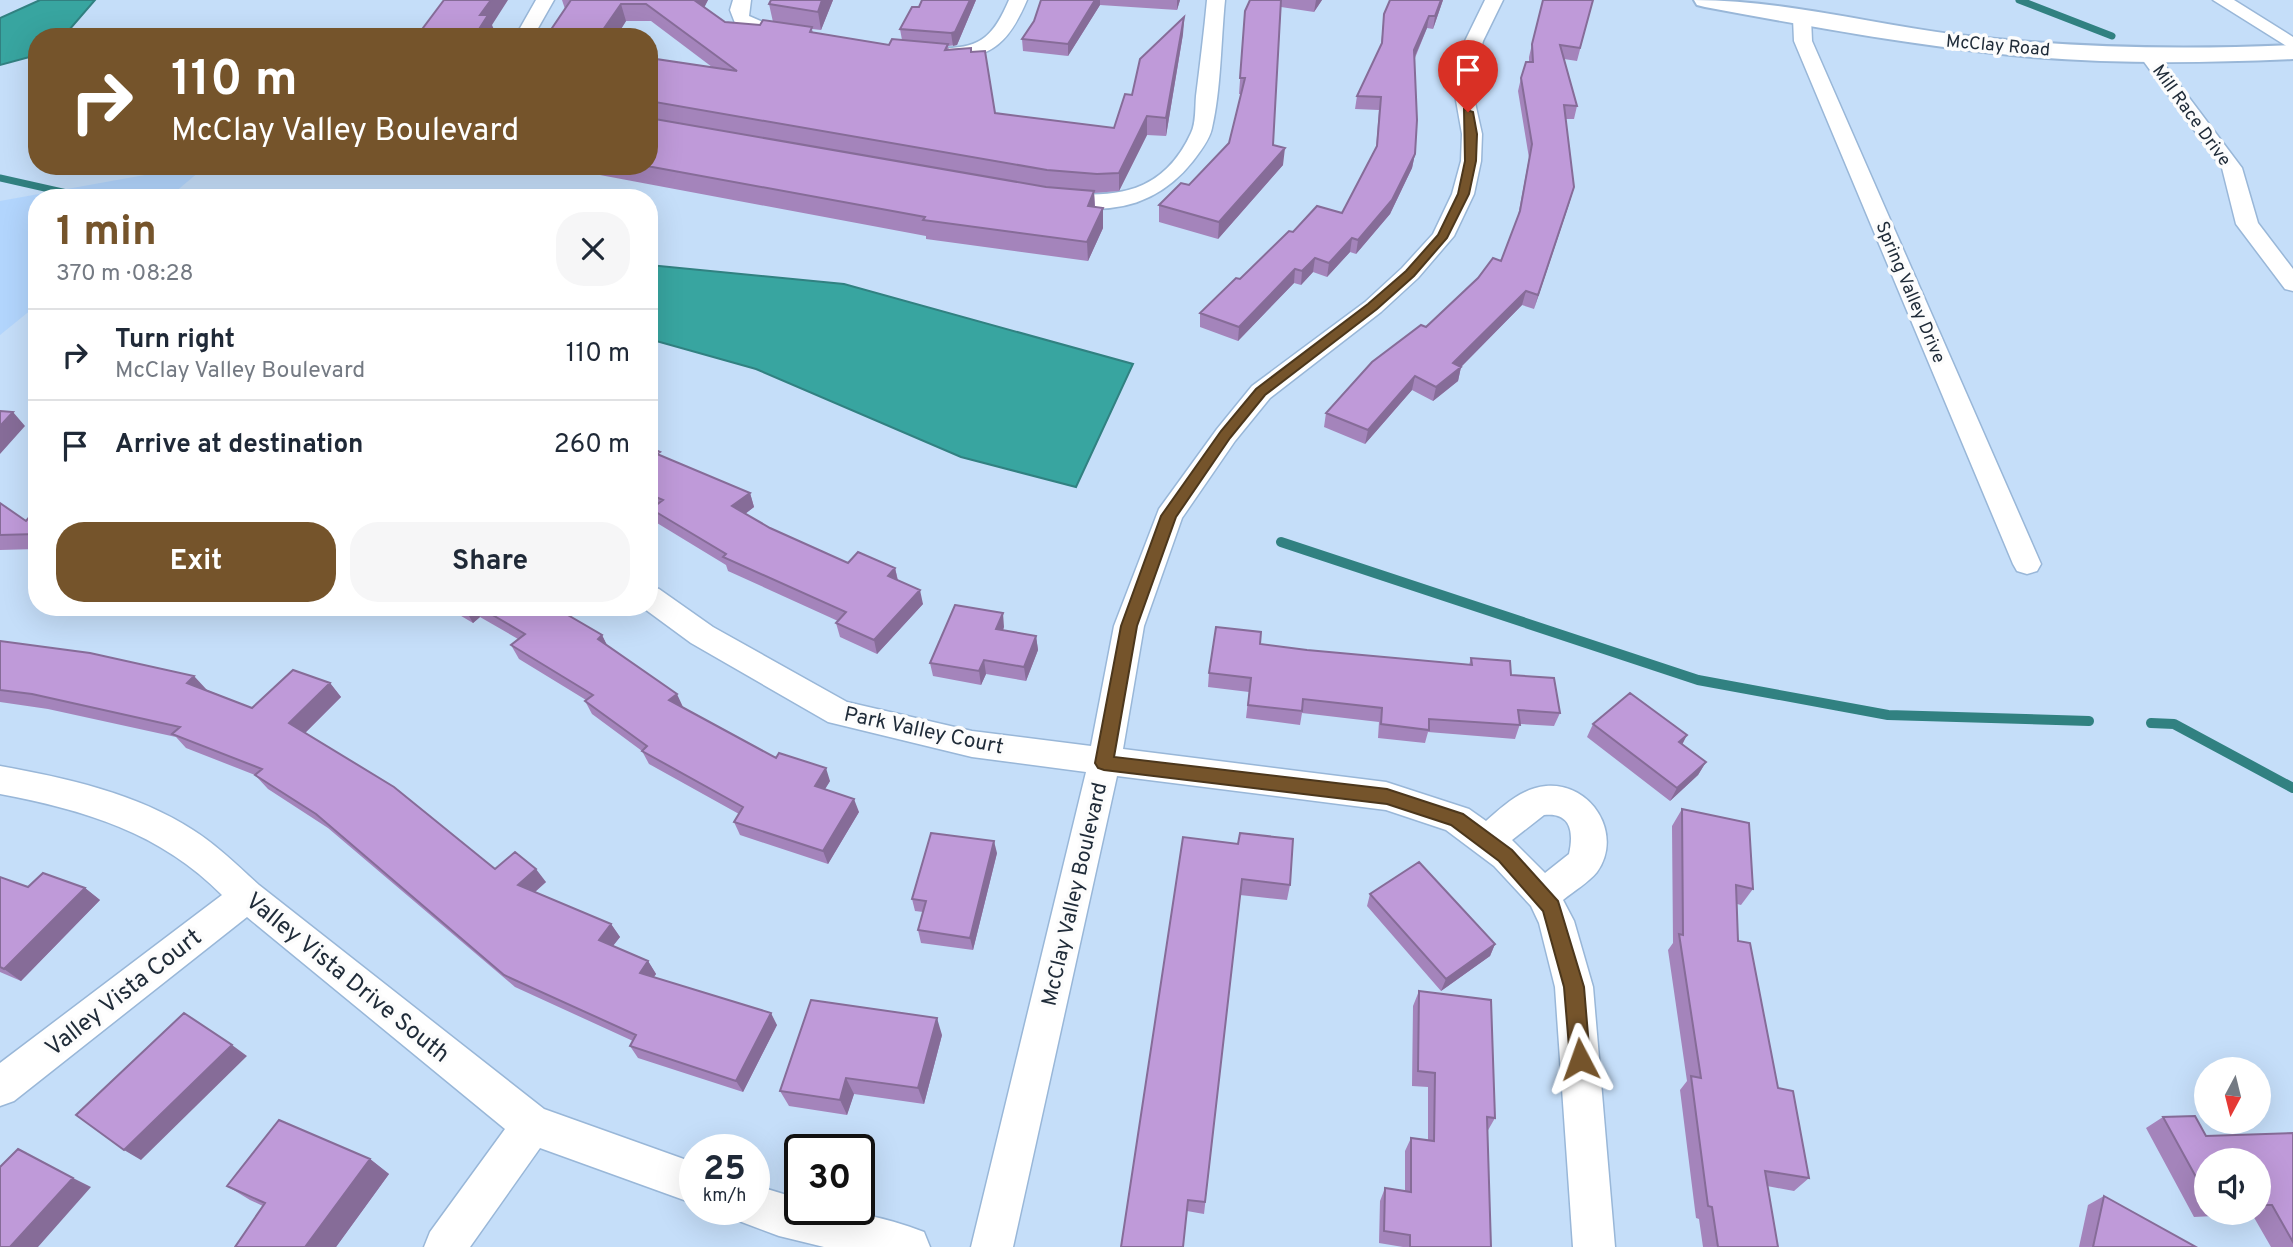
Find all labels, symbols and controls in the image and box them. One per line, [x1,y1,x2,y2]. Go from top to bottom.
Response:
street label: McClay Road [1945,30,2051,63]
pin [1438,40,1498,112]
text: 110 m [171,51,298,113]
icon: arrive [1449,51,1487,89]
icon: right [56,56,147,147]
street label: Mill Race Drive [2146,61,2235,171]
text: McClay Valley Boulevard [171,112,519,152]
text: 1 min [56,207,157,260]
button: close [556,212,630,286]
street label: Spring Valley Drive [1869,218,1950,367]
text: 370 m · 08:28 [56,260,194,289]
text: Turn right [115,324,235,357]
icon: right [56,336,94,374]
text: 110 m [566,338,630,371]
text: McClay Valley Boulevard [115,357,365,386]
icon: arrive [56,427,94,465]
text: Arrive at destination [115,429,363,462]
text: 260 m [554,429,630,462]
button: Exit [56,522,336,602]
button: Share [350,522,630,602]
street label: Park Valley Court [841,701,1006,762]
street label: McClay Valley Boulevard [1037,780,1114,1009]
street label: Valley Vista Drive South [238,887,455,1070]
street label: Valley Vista Court [40,923,208,1064]
position arrow [1543,1022,1617,1096]
north arrow [2194,1057,2272,1134]
map controls [2194,1057,2271,1225]
speed limit sign: 30 [784,1134,875,1225]
text: 25 [703,1148,746,1192]
button: sound [2194,1148,2271,1225]
text: km/h [703,1185,746,1208]

